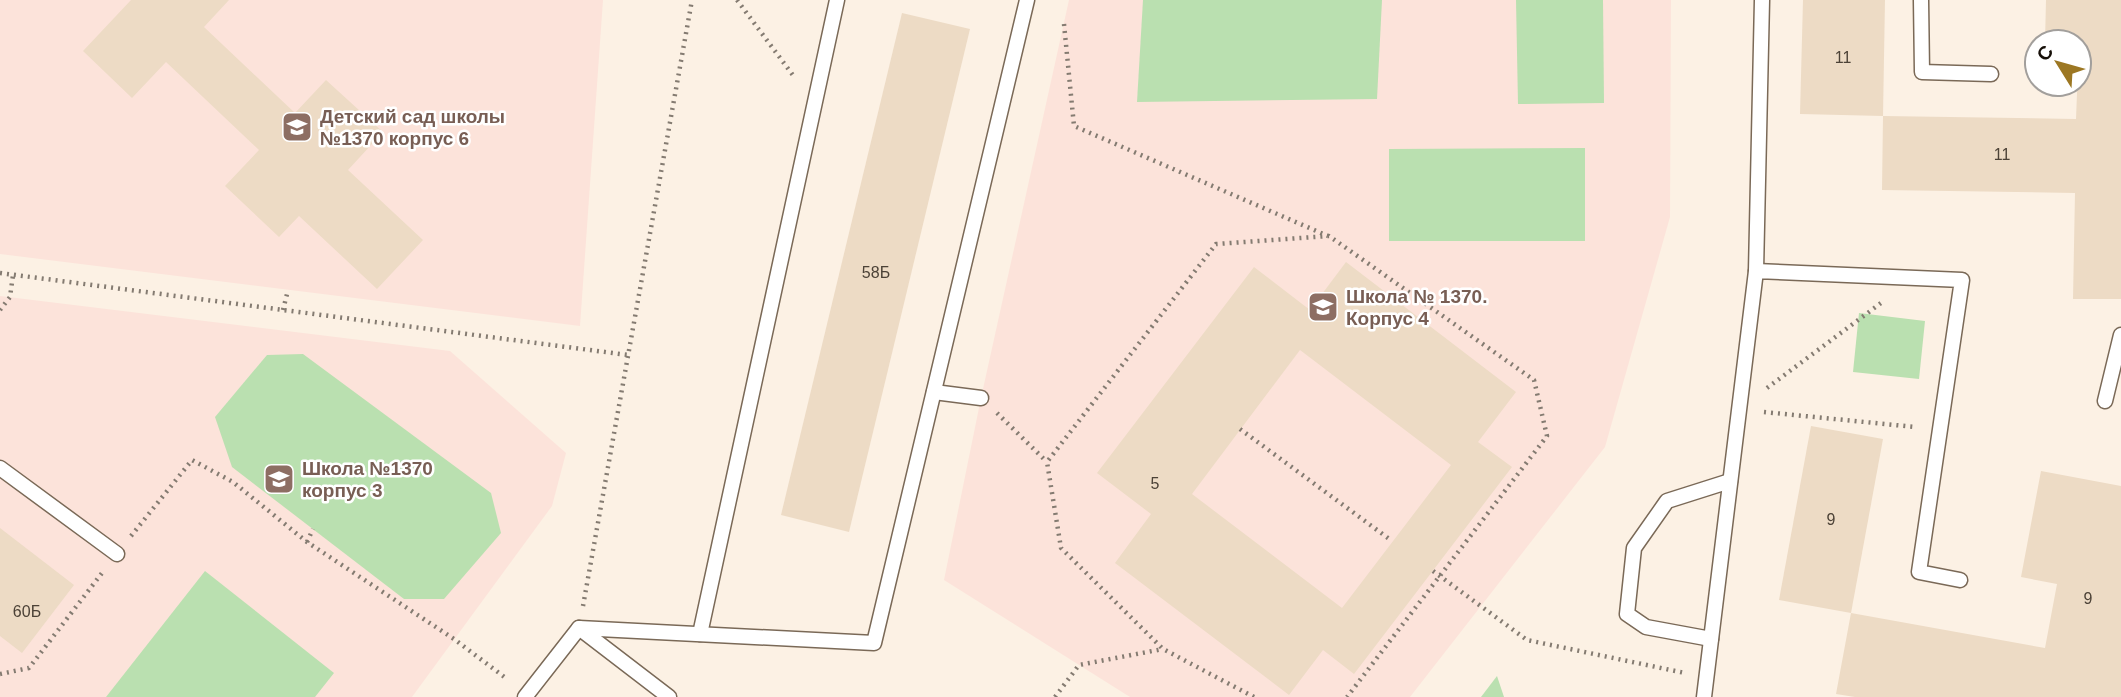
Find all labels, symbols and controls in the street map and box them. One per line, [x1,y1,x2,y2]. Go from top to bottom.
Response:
north arrow [2023,28,2093,98]
text: С [2032,41,2058,65]
house number: 11 [1835,49,1851,66]
place label: Детский сад школы №1370 корпус 6 [320,106,505,149]
school or university icon: Детский сад школы №1370 корпус 6 [280,110,314,144]
house number: 11 [1994,146,2010,163]
house number: 58Б [862,264,890,281]
place label: Школа № 1370. Корпус 4 [1346,286,1487,329]
school or university icon: Школа № 1370. Корпус 4 [1306,290,1340,324]
place label: Школа №1370 корпус 3 [302,458,433,501]
school or university icon: Школа №1370 корпус 3 [262,462,296,496]
house number: 5 [1151,475,1160,492]
house number: 9 [1827,511,1836,528]
house number: 9 [2084,590,2093,607]
house number: 60Б [13,603,41,620]

